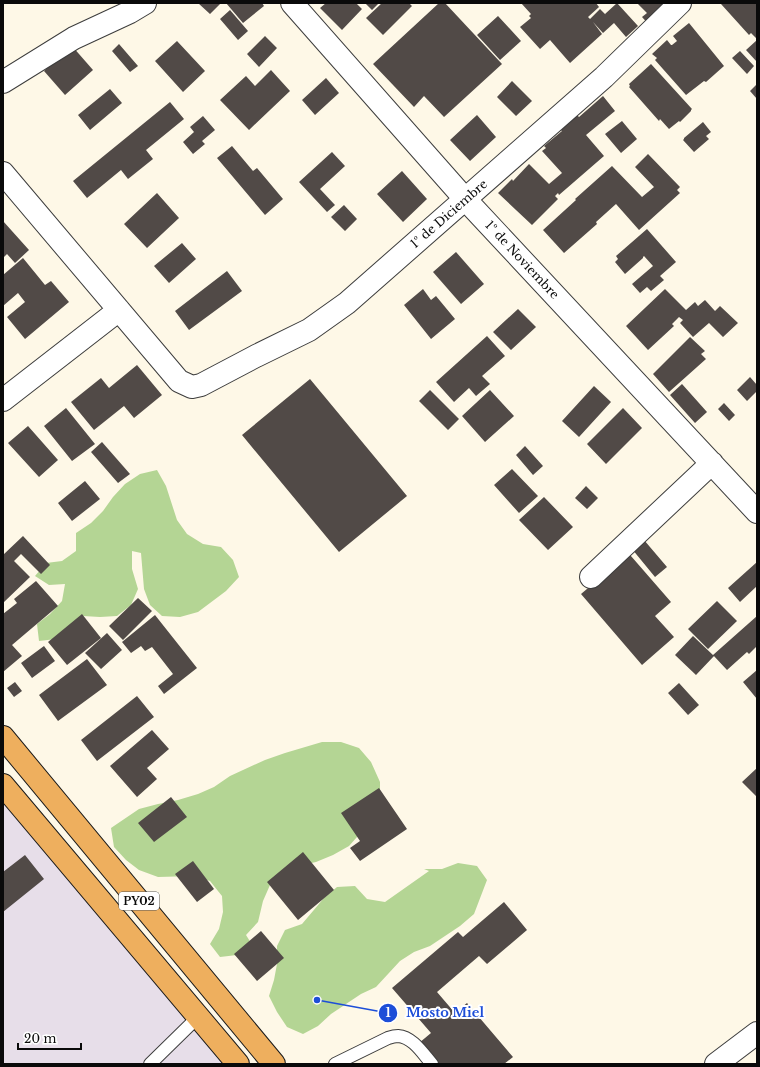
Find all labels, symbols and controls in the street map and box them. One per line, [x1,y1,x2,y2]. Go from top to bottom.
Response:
street label: 1º de Diciembre [407,176,490,251]
street label: 1º de Noviembre [482,217,562,302]
road number: PY02 [119,892,159,910]
callout: Mosto Miel [378,1000,492,1025]
text: Mosto Miel [406,1004,484,1021]
text: 1 [385,1005,391,1020]
scale bar [18,1025,81,1051]
text: 20 m [24,1031,56,1046]

